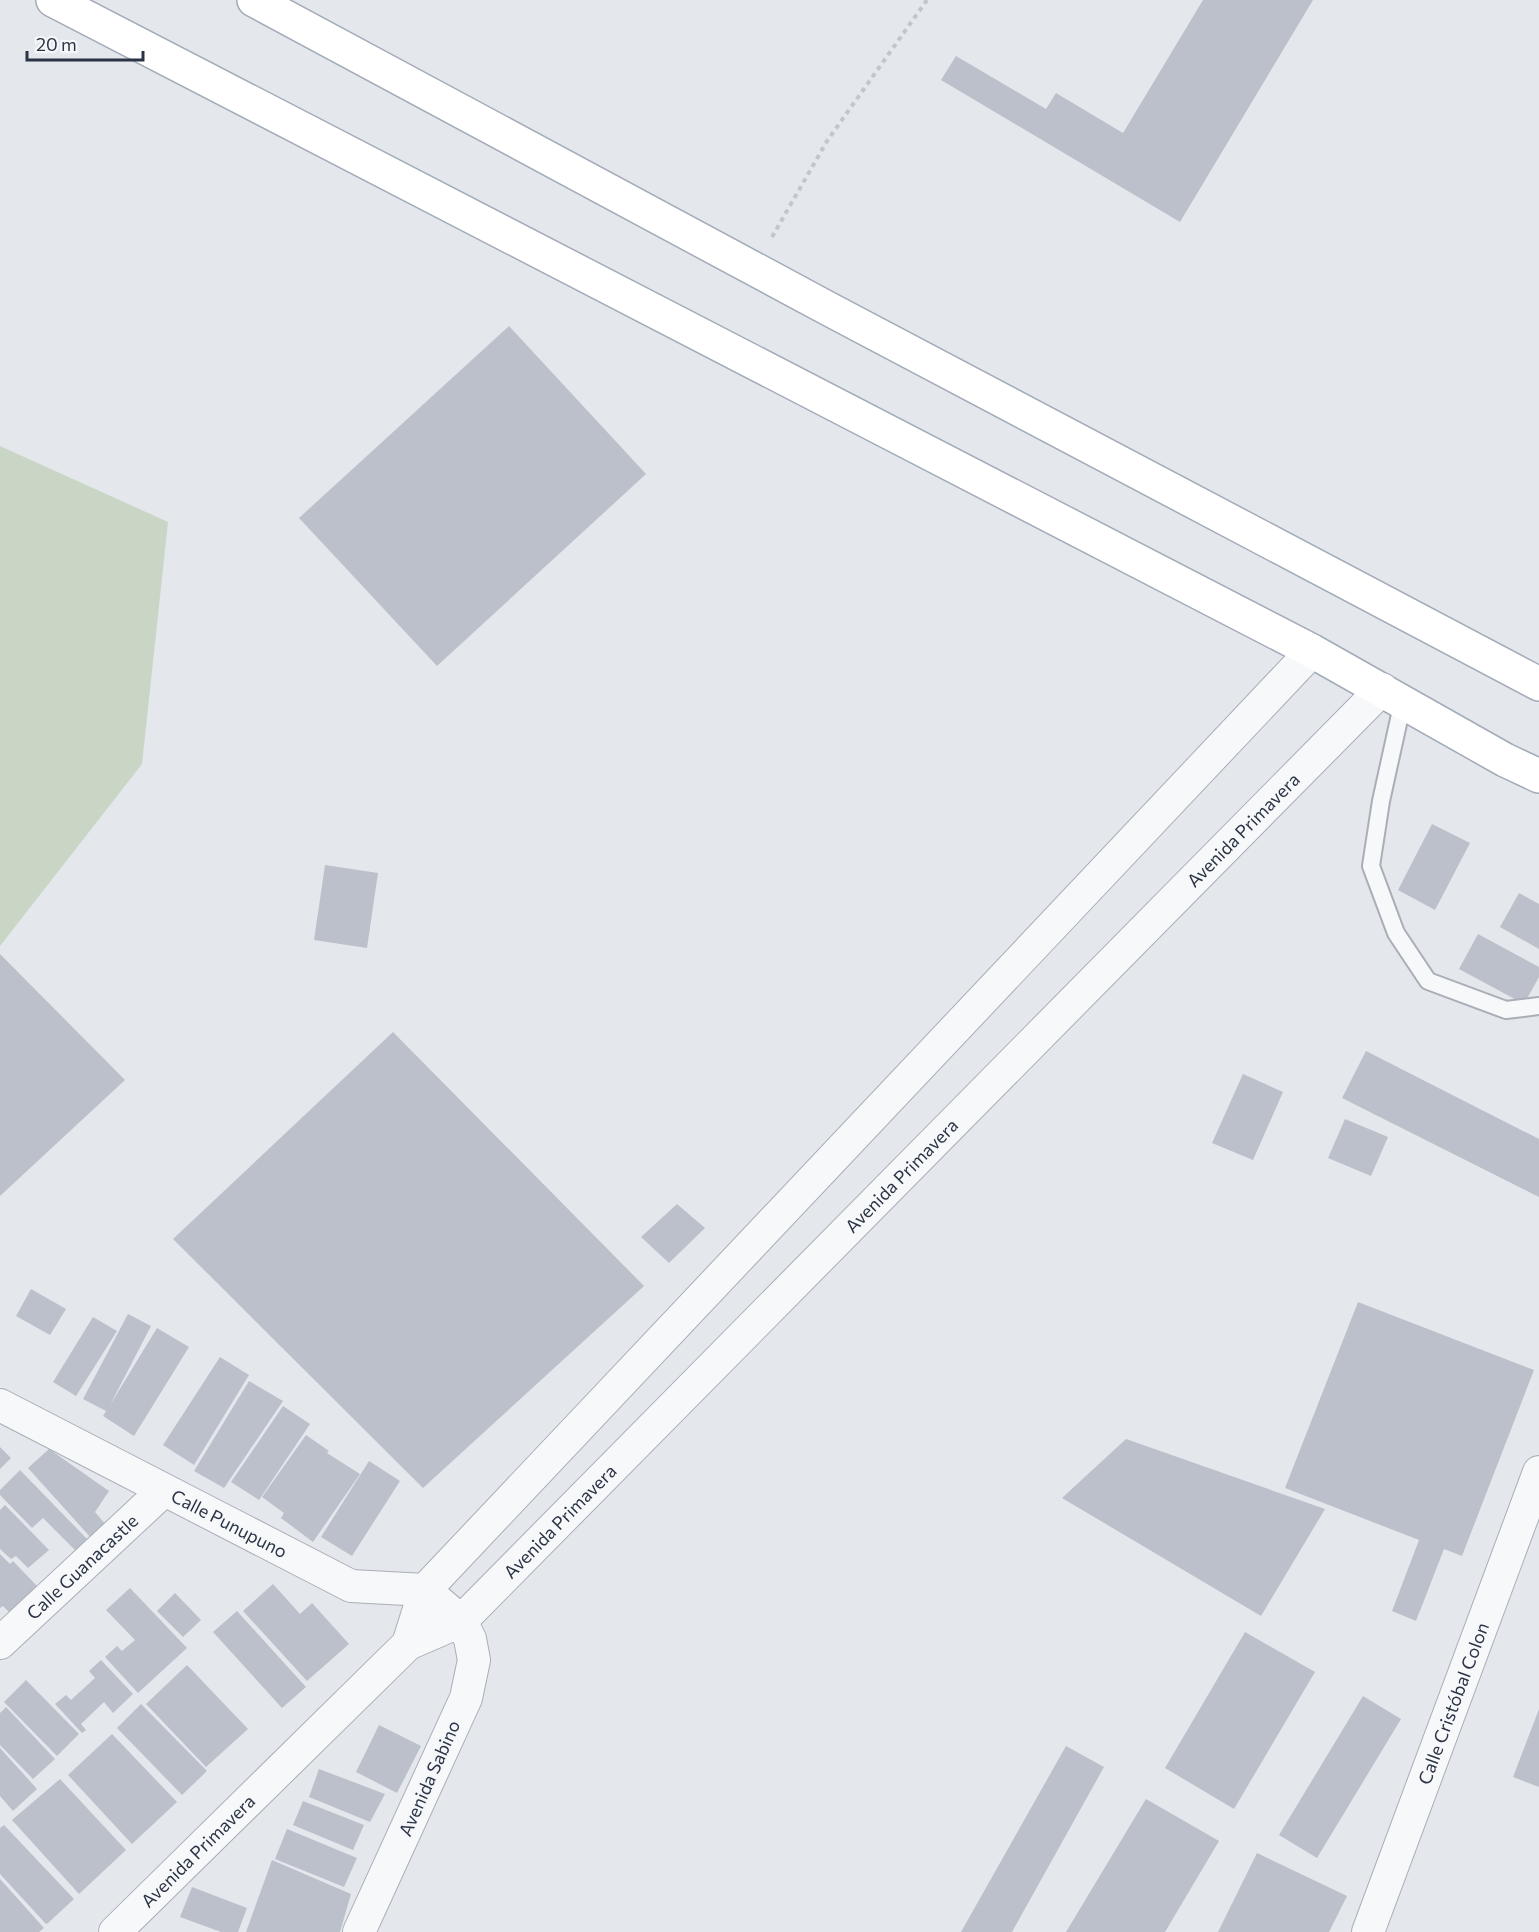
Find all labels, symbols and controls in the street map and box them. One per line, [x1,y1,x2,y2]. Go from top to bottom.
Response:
scale bar [27,24,142,62]
text: 20 m [36,33,77,55]
street label: Avenida Primavera [1182,768,1304,891]
street label: Avenida Primavera [840,1114,962,1237]
street label: Avenida Primavera [499,1460,621,1583]
street label: Calle Punupuno [168,1484,291,1562]
street label: Calle Guanacastle [22,1509,142,1624]
street label: Calle Cristóbal Colon [1413,1619,1493,1787]
street label: Avenida Sabino [394,1717,464,1839]
street label: Avenida Primavera [136,1790,259,1912]

